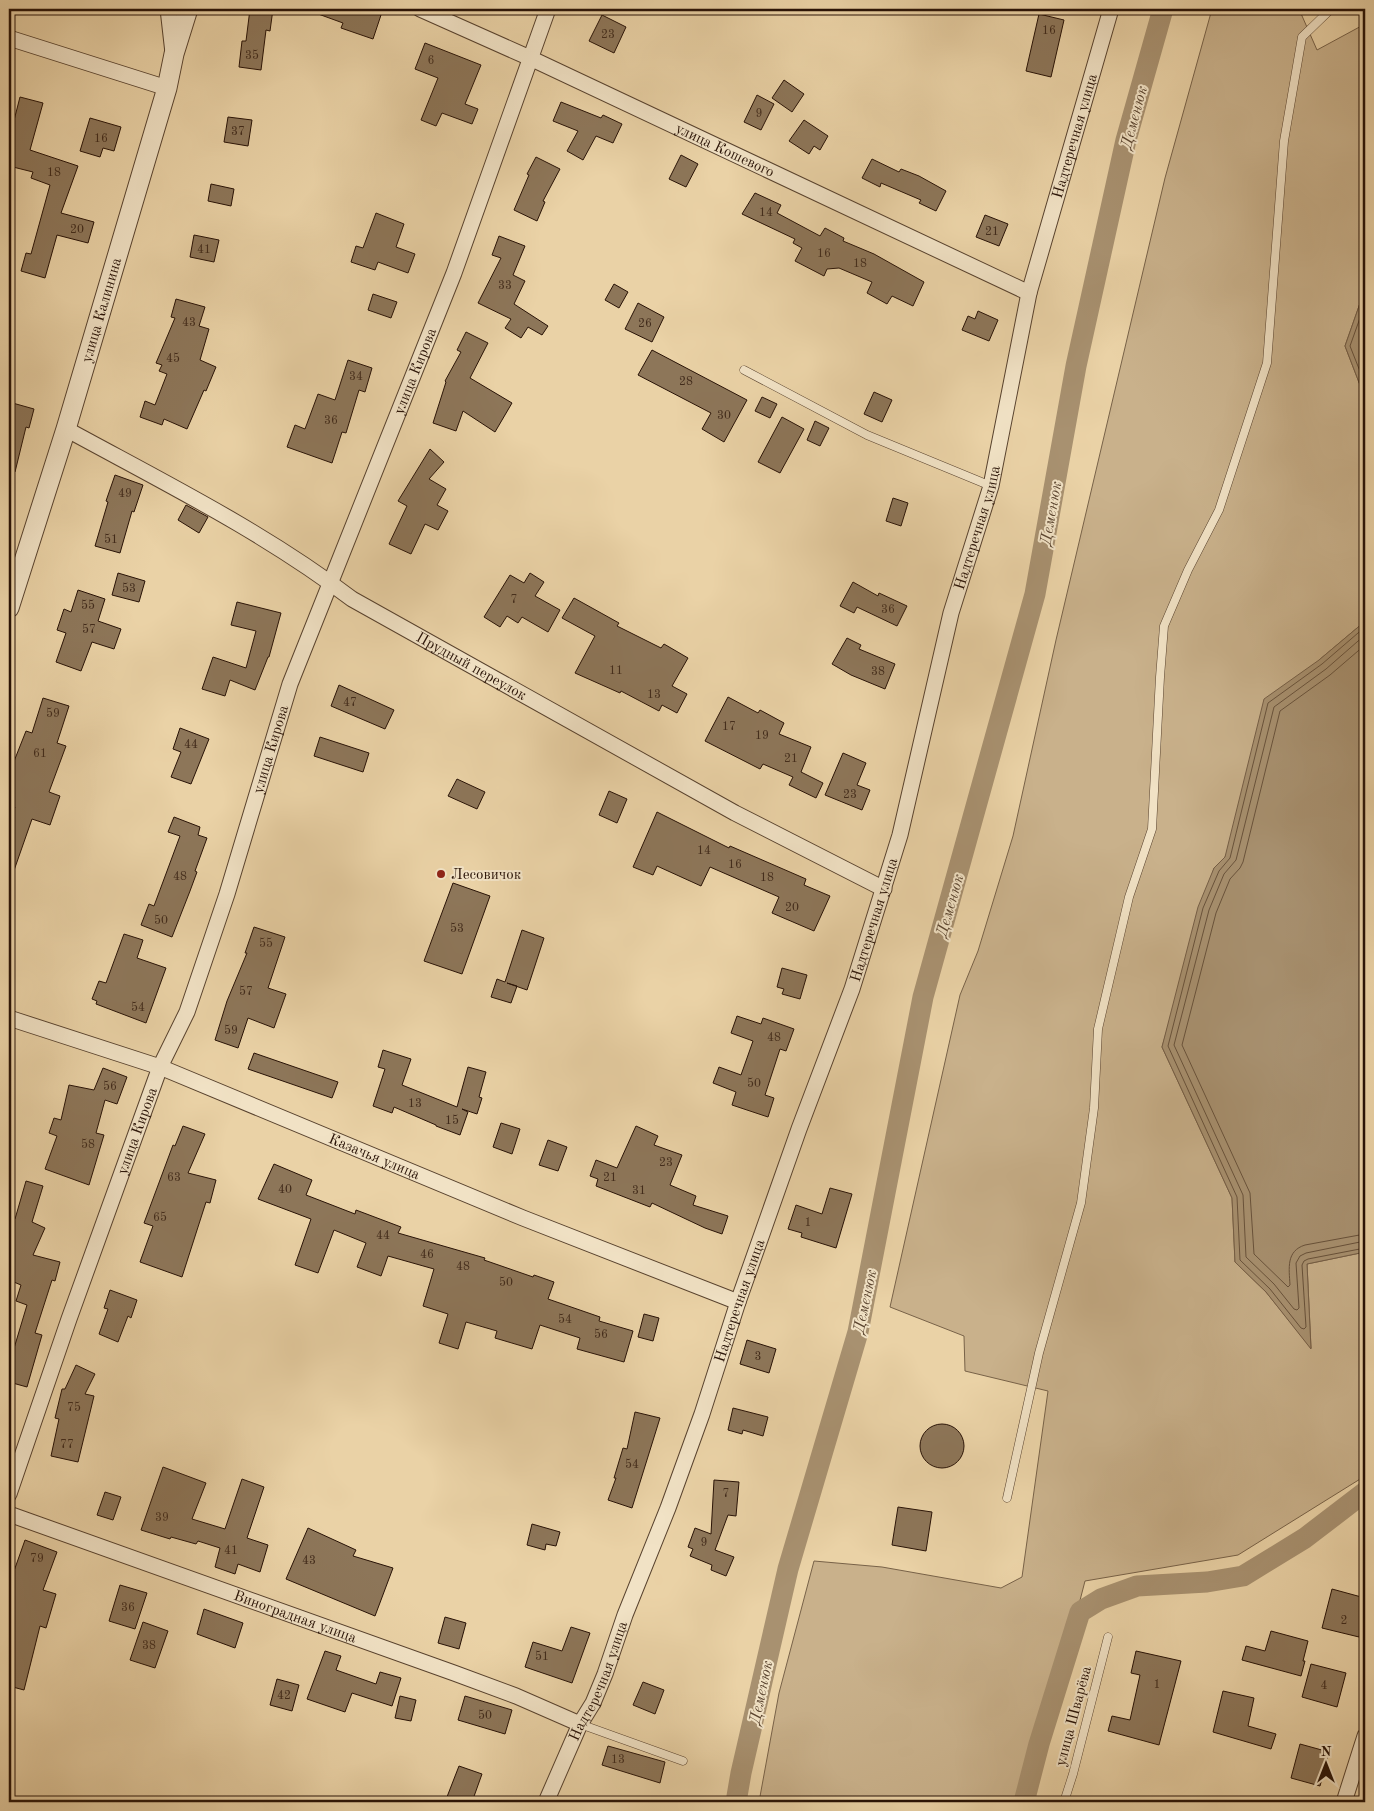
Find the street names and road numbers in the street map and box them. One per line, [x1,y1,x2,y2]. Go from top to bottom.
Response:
street label: Надтеречная улица [1051,72,1101,200]
street label: улица Кошевого [673,122,776,181]
street label: улица Калинина [80,256,125,365]
street label: улица Кирова [392,326,440,417]
street label: Надтеречная улица [953,464,1004,592]
street label: Прудный переулок [413,630,529,704]
street label: улица Кирова [252,703,292,796]
street label: Надтеречная улица [849,856,902,984]
street label: улица Кирова [116,1085,161,1177]
street label: Казачья улица [326,1132,422,1183]
street label: Надтеречная улица [713,1237,769,1365]
street label: Виноградная улица [231,1589,359,1647]
street label: Надтеречная улица [567,1619,631,1744]
street label: улица Шварёва [1054,1664,1095,1768]

